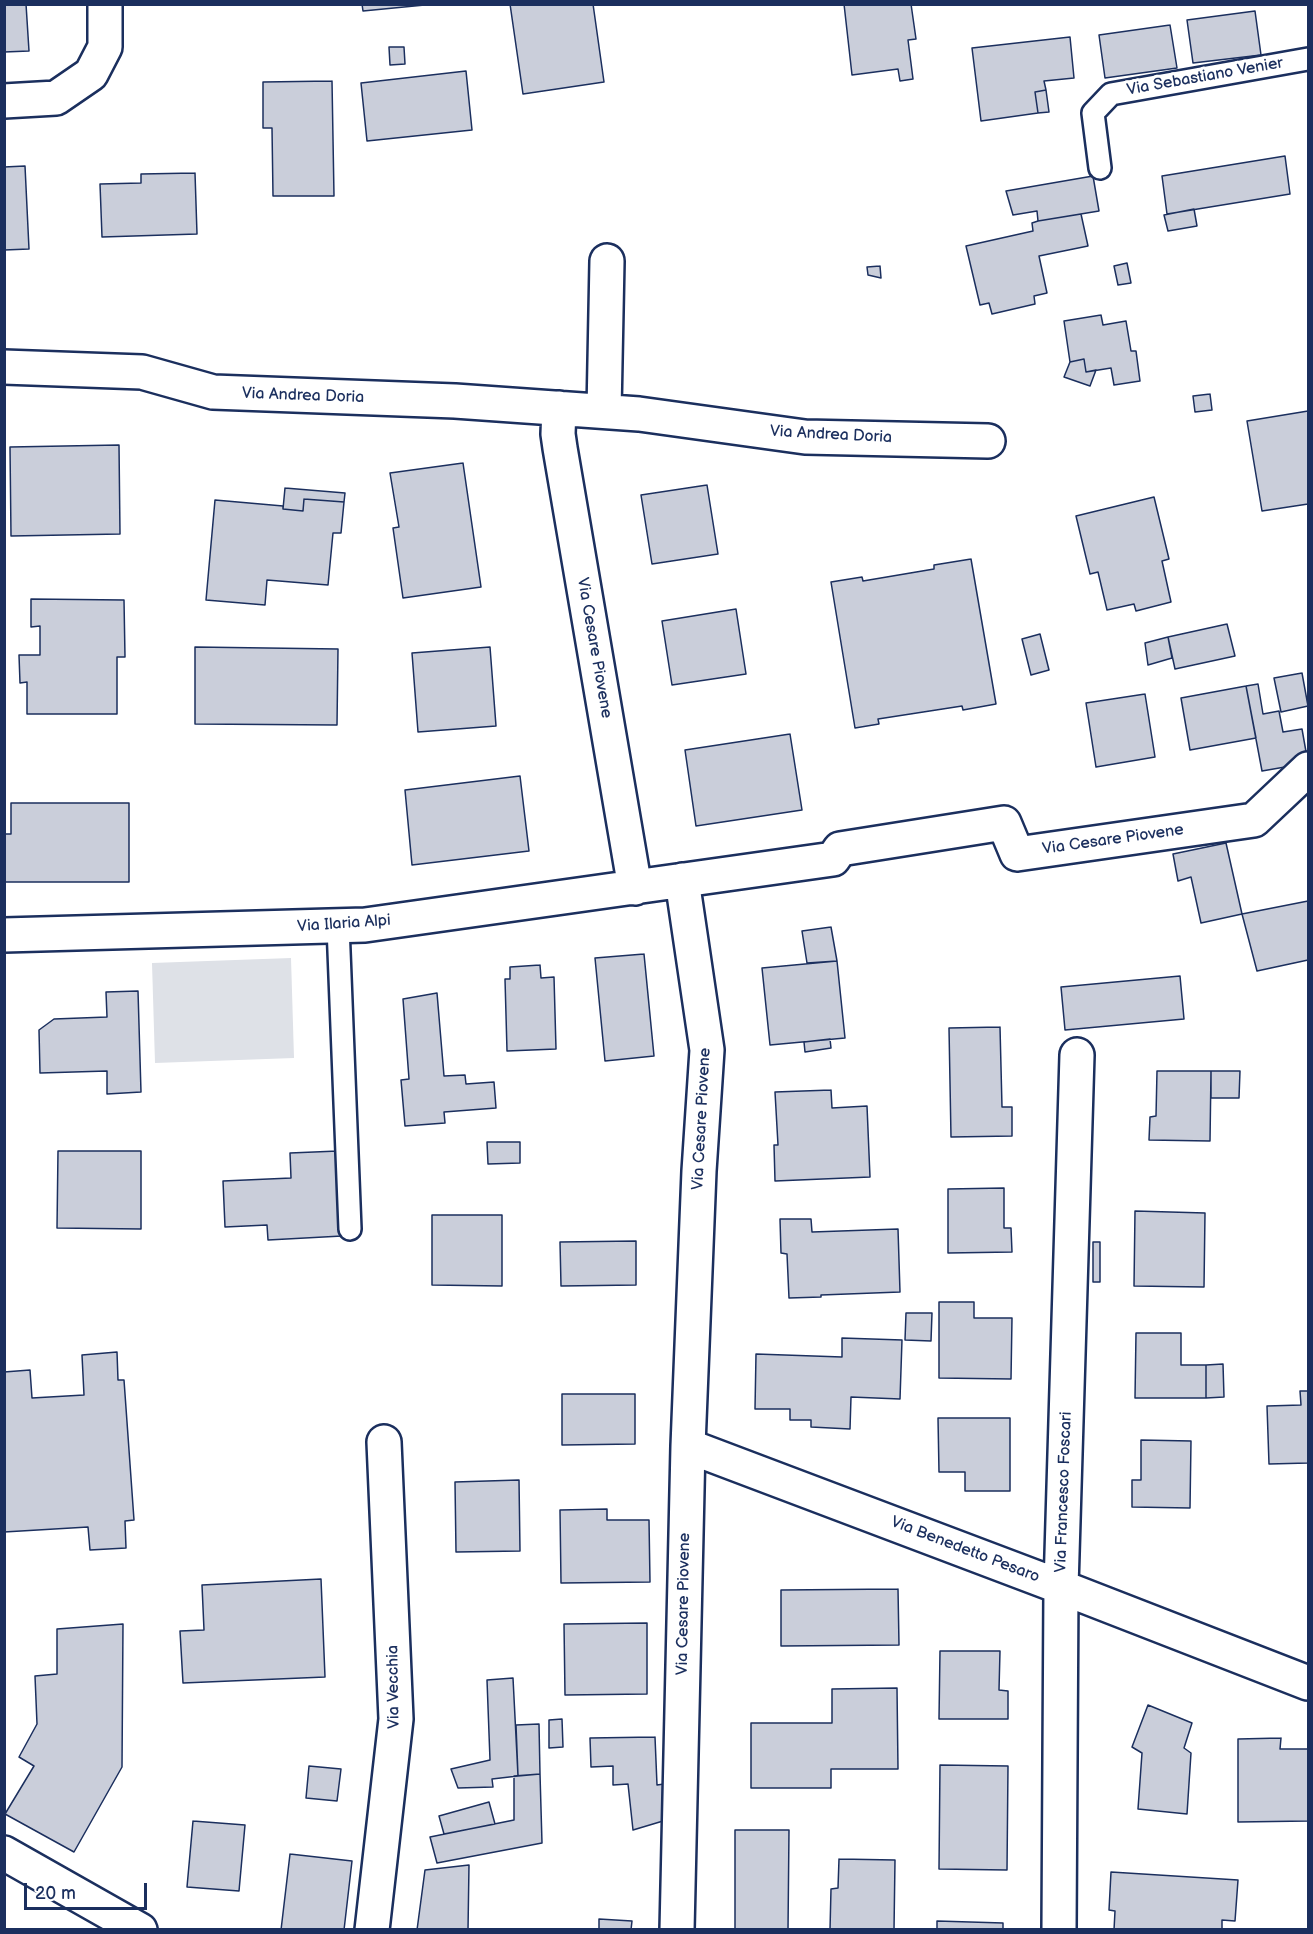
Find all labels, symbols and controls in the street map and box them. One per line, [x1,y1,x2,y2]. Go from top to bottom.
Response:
street label: Via Sebastiano Venier [1125,54,1285,100]
street label: Via Andrea Doria [242,384,364,408]
street label: Via Andrea Doria [769,422,893,448]
street label: Via Cesare Piovene [572,576,616,720]
street label: Via Cesare Piovene [1041,821,1185,859]
street label: Via Ilaria Alpi [297,911,391,937]
street label: Via Cesare Piovene [689,1047,715,1191]
street label: Via Francesco Foscari [1052,1411,1076,1573]
street label: Via Benedetto Pesaro [888,1513,1042,1587]
street label: Via Cesare Piovene [673,1533,695,1675]
street label: Via Vecchia [384,1645,404,1729]
scale bar [27,1871,150,1909]
text: 20 m [35,1883,76,1904]

